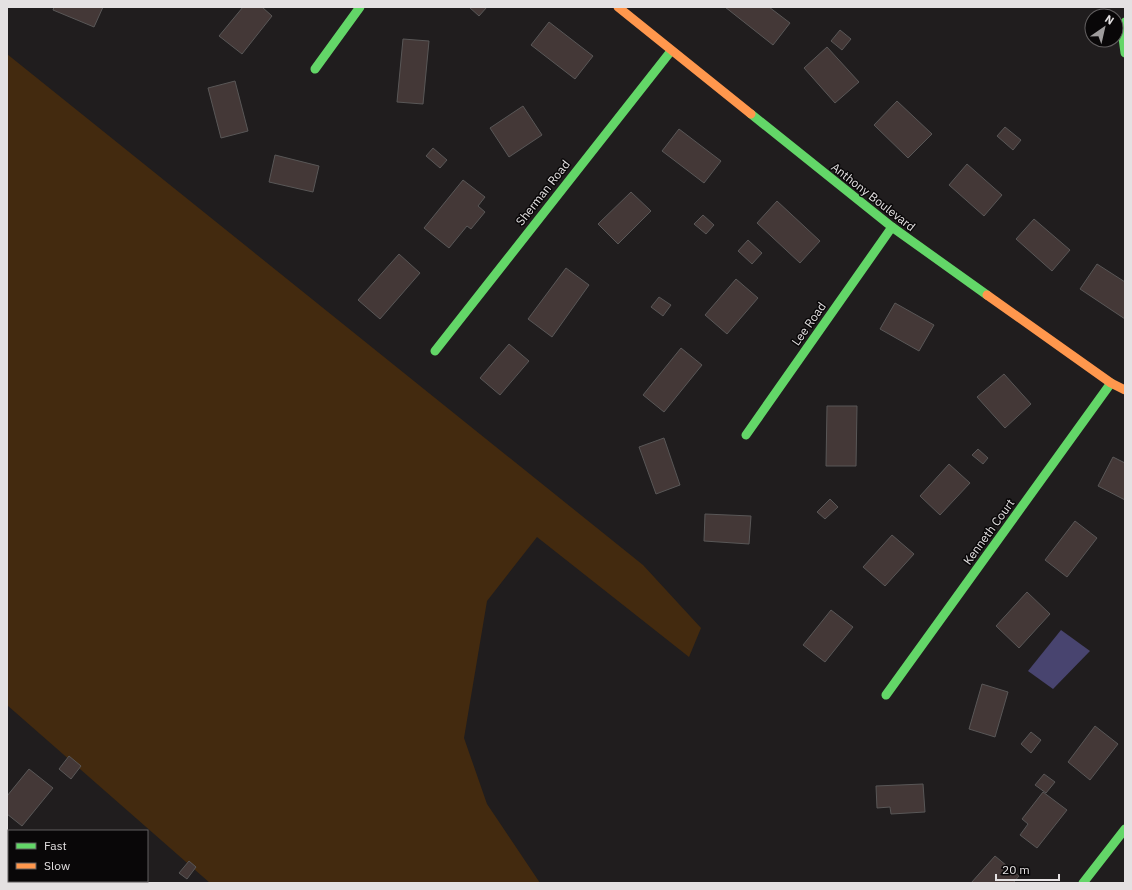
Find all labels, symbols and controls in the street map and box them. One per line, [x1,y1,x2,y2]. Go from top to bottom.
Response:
north arrow [1084,8,1124,48]
text: N [1102,12,1117,28]
street label: Sherman Road [512,157,573,228]
street label: Anthony Boulevard [828,159,918,234]
street label: Lee Road [788,299,829,348]
street label: Kenneth Court [960,496,1017,568]
legend [8,830,148,882]
text: Fast [44,838,67,853]
scale bar [996,856,1059,882]
text: Slow [44,858,70,873]
text: 20 m [1002,862,1030,877]

